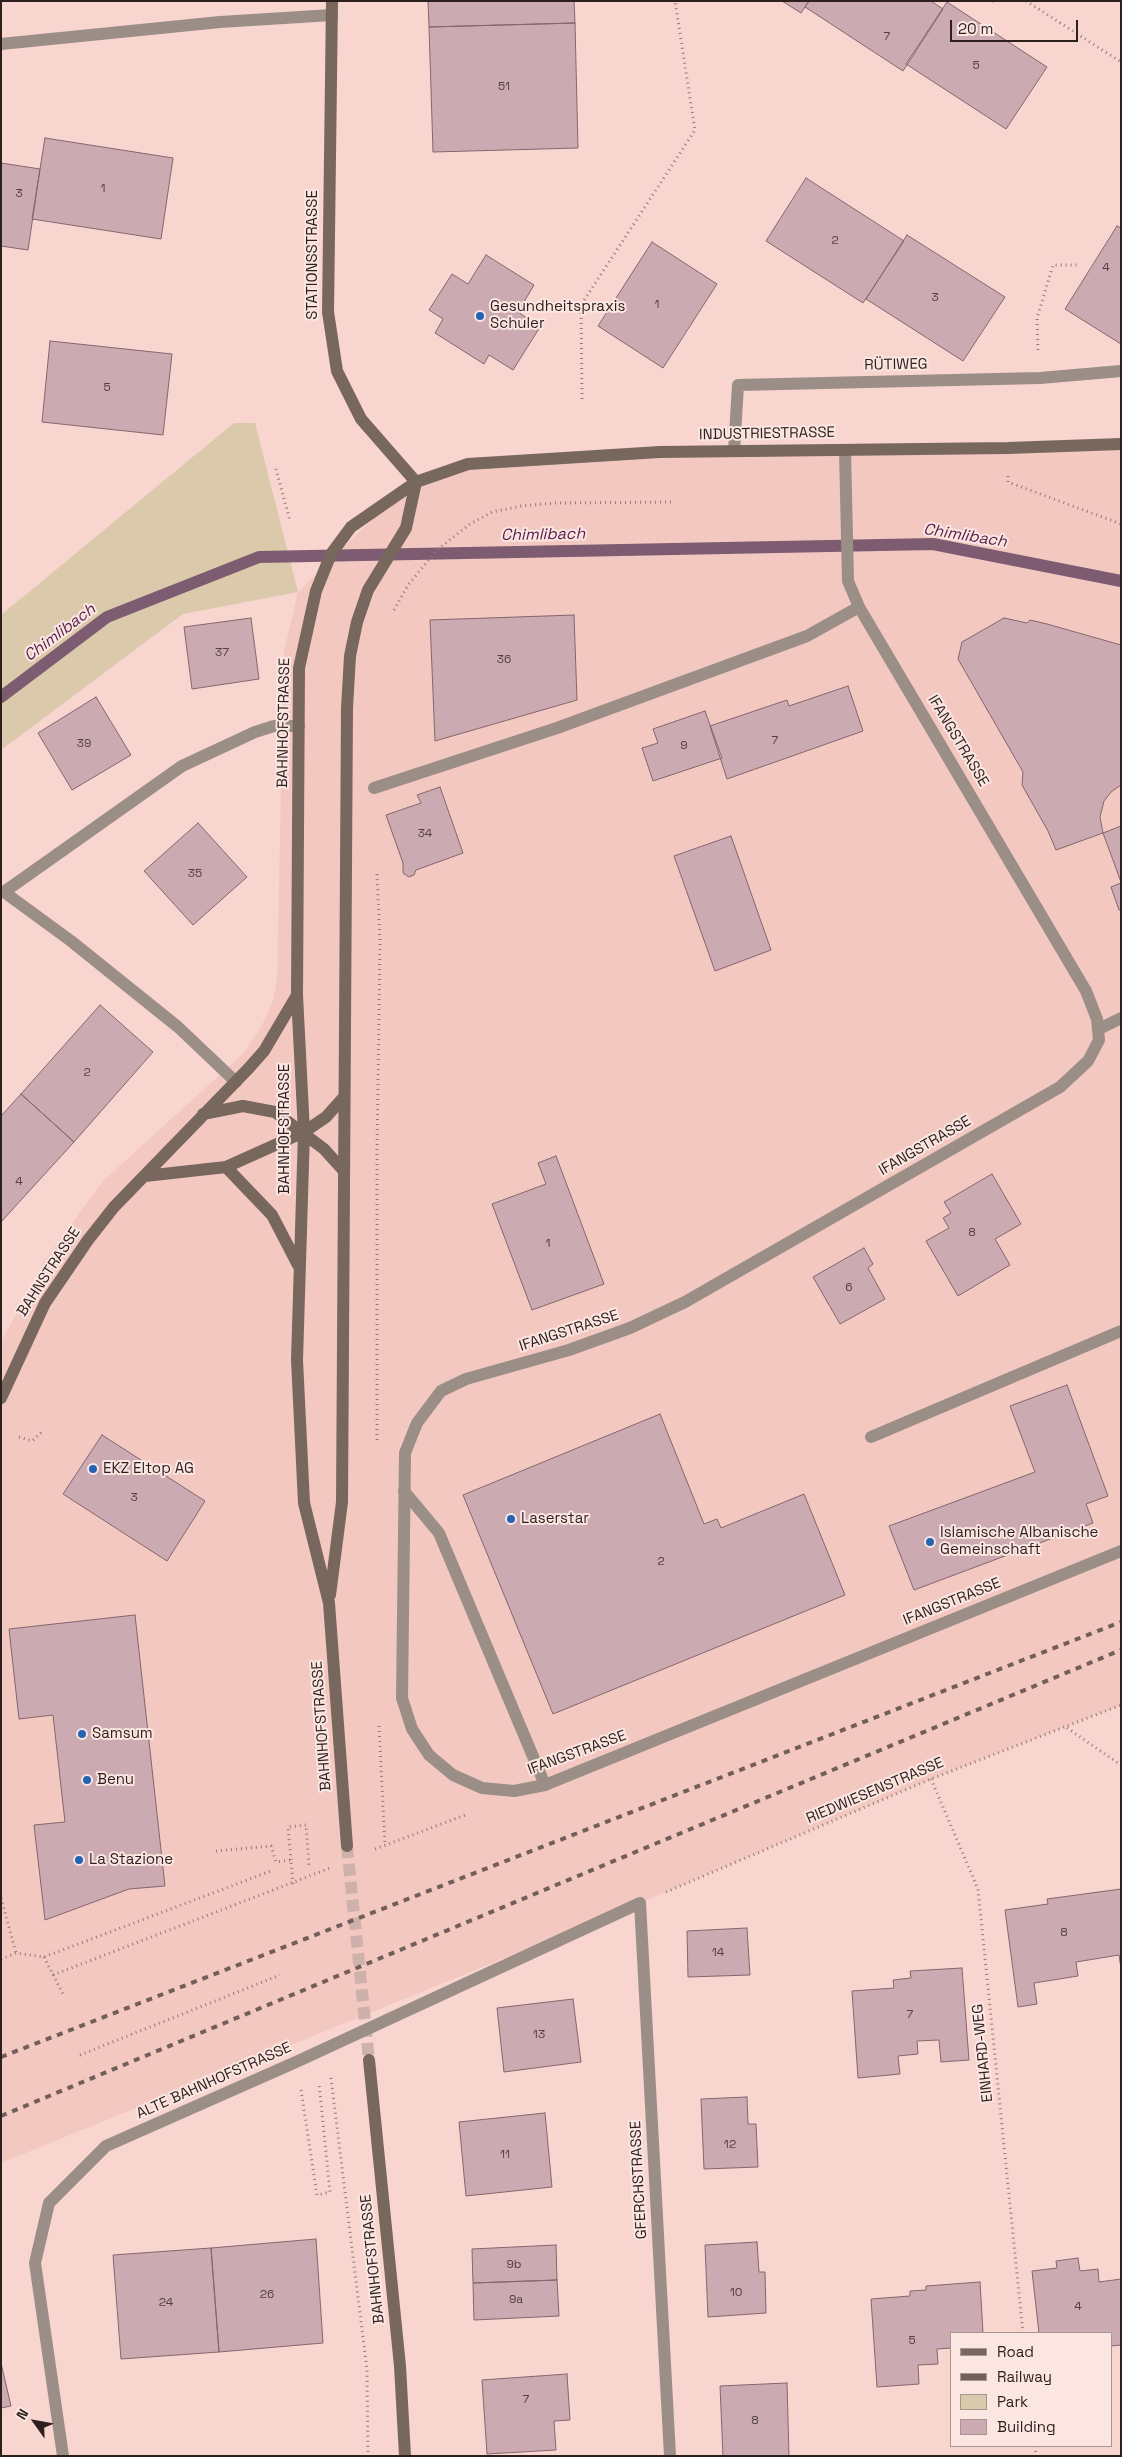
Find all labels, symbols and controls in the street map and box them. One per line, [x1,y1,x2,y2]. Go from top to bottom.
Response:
scale bar [952,10,1080,42]
text: 20 m [958,19,993,38]
house number: 7 [884,30,890,44]
house number: 5 [972,59,980,73]
house number: 51 [498,80,510,94]
house number: 1 [100,182,106,196]
house number: 3 [15,187,23,201]
street label: STATIONSSTRASSE [304,190,322,320]
house number: 2 [831,234,839,248]
house number: 4 [1102,261,1110,275]
house number: 3 [931,291,939,305]
place label: Gesundheitspraxis Schuler [490,298,625,333]
house number: 1 [654,298,660,312]
marker: Gesundheitspraxis Schuler [474,310,486,322]
street label: RÜTIWEG [864,355,928,375]
house number: 5 [103,381,111,395]
street label: INDUSTRIESTRASSE [699,424,835,444]
water label: Chimlibach [922,520,1008,552]
water label: Chimlibach [501,525,585,545]
water label: Chimlibach [21,600,99,666]
house number: 37 [215,646,229,660]
house number: 36 [497,653,511,667]
street label: BAHNHOFSTRASSE [274,658,294,788]
street label: IFANGSTRASSE [924,692,992,790]
house number: 7 [772,734,778,748]
house number: 39 [77,737,91,751]
house number: 9 [680,739,688,753]
house number: 34 [418,827,432,841]
house number: 35 [188,867,202,881]
street label: BAHNHOFSTRASSE [276,1064,294,1194]
house number: 2 [83,1066,91,1080]
street label: IFANGSTRASSE [876,1112,974,1180]
house number: 4 [15,1175,23,1189]
street label: BAHNSTRASSE [14,1224,84,1320]
house number: 8 [968,1226,976,1240]
house number: 1 [545,1237,551,1251]
house number: 6 [845,1281,853,1295]
street label: IFANGSTRASSE [517,1306,621,1356]
place label: EKZ Eltop AG [103,1460,194,1478]
marker: EKZ Eltop AG [87,1463,99,1475]
house number: 3 [130,1491,138,1505]
place label: Laserstar [521,1510,589,1528]
marker: Laserstar [505,1513,517,1525]
place label: Islamische Albanische Gemeinschaft [940,1524,1098,1559]
marker: Islamische Albanische Gemeinschaft [924,1536,936,1548]
house number: 2 [657,1555,665,1569]
street label: IFANGSTRASSE [901,1574,1003,1630]
street label: BAHNHOFSTRASSE [308,1660,336,1792]
place label: Samsum [92,1725,153,1743]
street label: IFANGSTRASSE [525,1727,629,1779]
marker: Samsum [76,1728,88,1740]
street label: RIEDWIESENSTRASSE [804,1754,946,1828]
place label: Benu [97,1771,134,1789]
marker: Benu [81,1774,93,1786]
place label: La Stazione [89,1851,173,1869]
marker: La Stazione [73,1854,85,1866]
house number: 8 [1060,1926,1068,1940]
house number: 14 [712,1946,724,1960]
street label: EINHARD-WEG [969,2003,997,2103]
house number: 7 [907,2008,913,2022]
house number: 13 [533,2028,545,2042]
street label: ALTE BAHNHOFSTRASSE [134,2039,294,2123]
street label: GFERCHSTRASSE [627,2120,651,2240]
house number: 12 [724,2138,736,2152]
house number: 11 [500,2148,510,2162]
street label: BAHNHOFSTRASSE [357,2193,389,2325]
house number: 9b [506,2258,522,2272]
house number: 10 [730,2286,742,2300]
house number: 26 [260,2288,274,2302]
house number: 9a [509,2293,523,2307]
house number: 24 [159,2296,173,2310]
house number: 4 [1074,2300,1082,2314]
legend [950,2332,1112,2447]
house number: 5 [908,2334,916,2348]
text: Road [997,2342,1034,2361]
text: Railway [997,2367,1052,2386]
text: Park [997,2392,1028,2411]
house number: 7 [523,2393,529,2407]
north arrow [10,2397,60,2447]
text: N [12,2405,32,2423]
house number: 8 [751,2414,759,2428]
text: Building [997,2417,1056,2436]

